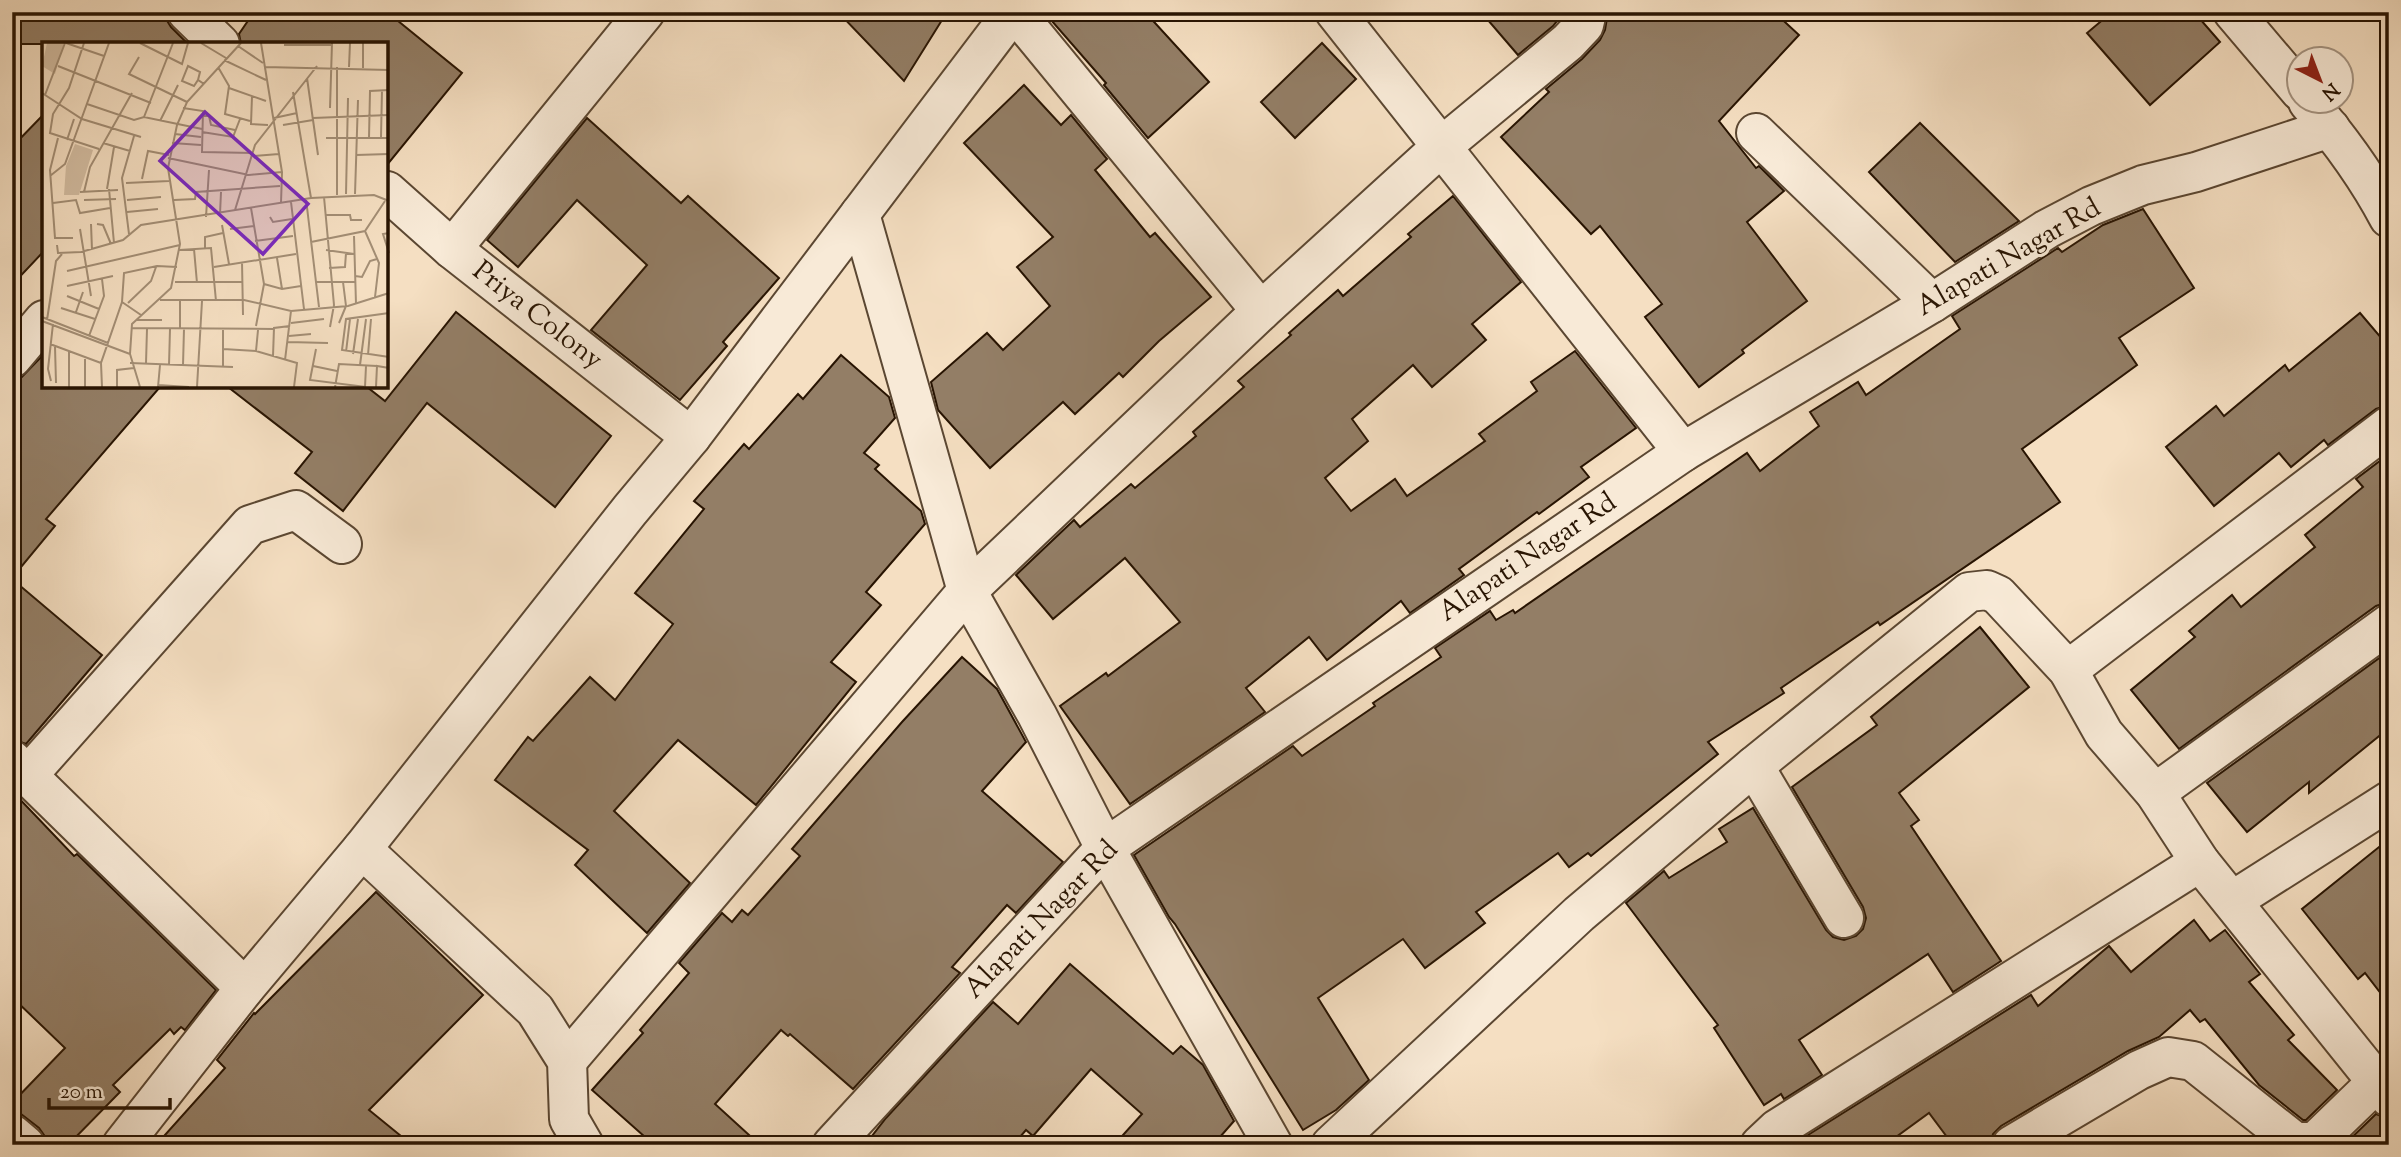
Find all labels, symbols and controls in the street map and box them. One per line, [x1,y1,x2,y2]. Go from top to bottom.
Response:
inset map [42,42,388,388]
north arrow [2286,46,2356,116]
text: N [2315,76,2344,106]
street label: Alapati Nagar Rd [1909,189,2109,327]
street label: Priya Colony [463,252,611,380]
street label: Alapati Nagar Rd [1431,483,1625,633]
street label: Alapati Nagar Rd [956,831,1129,1008]
scale bar [49,1066,170,1110]
text: 20 m [60,1078,103,1108]

